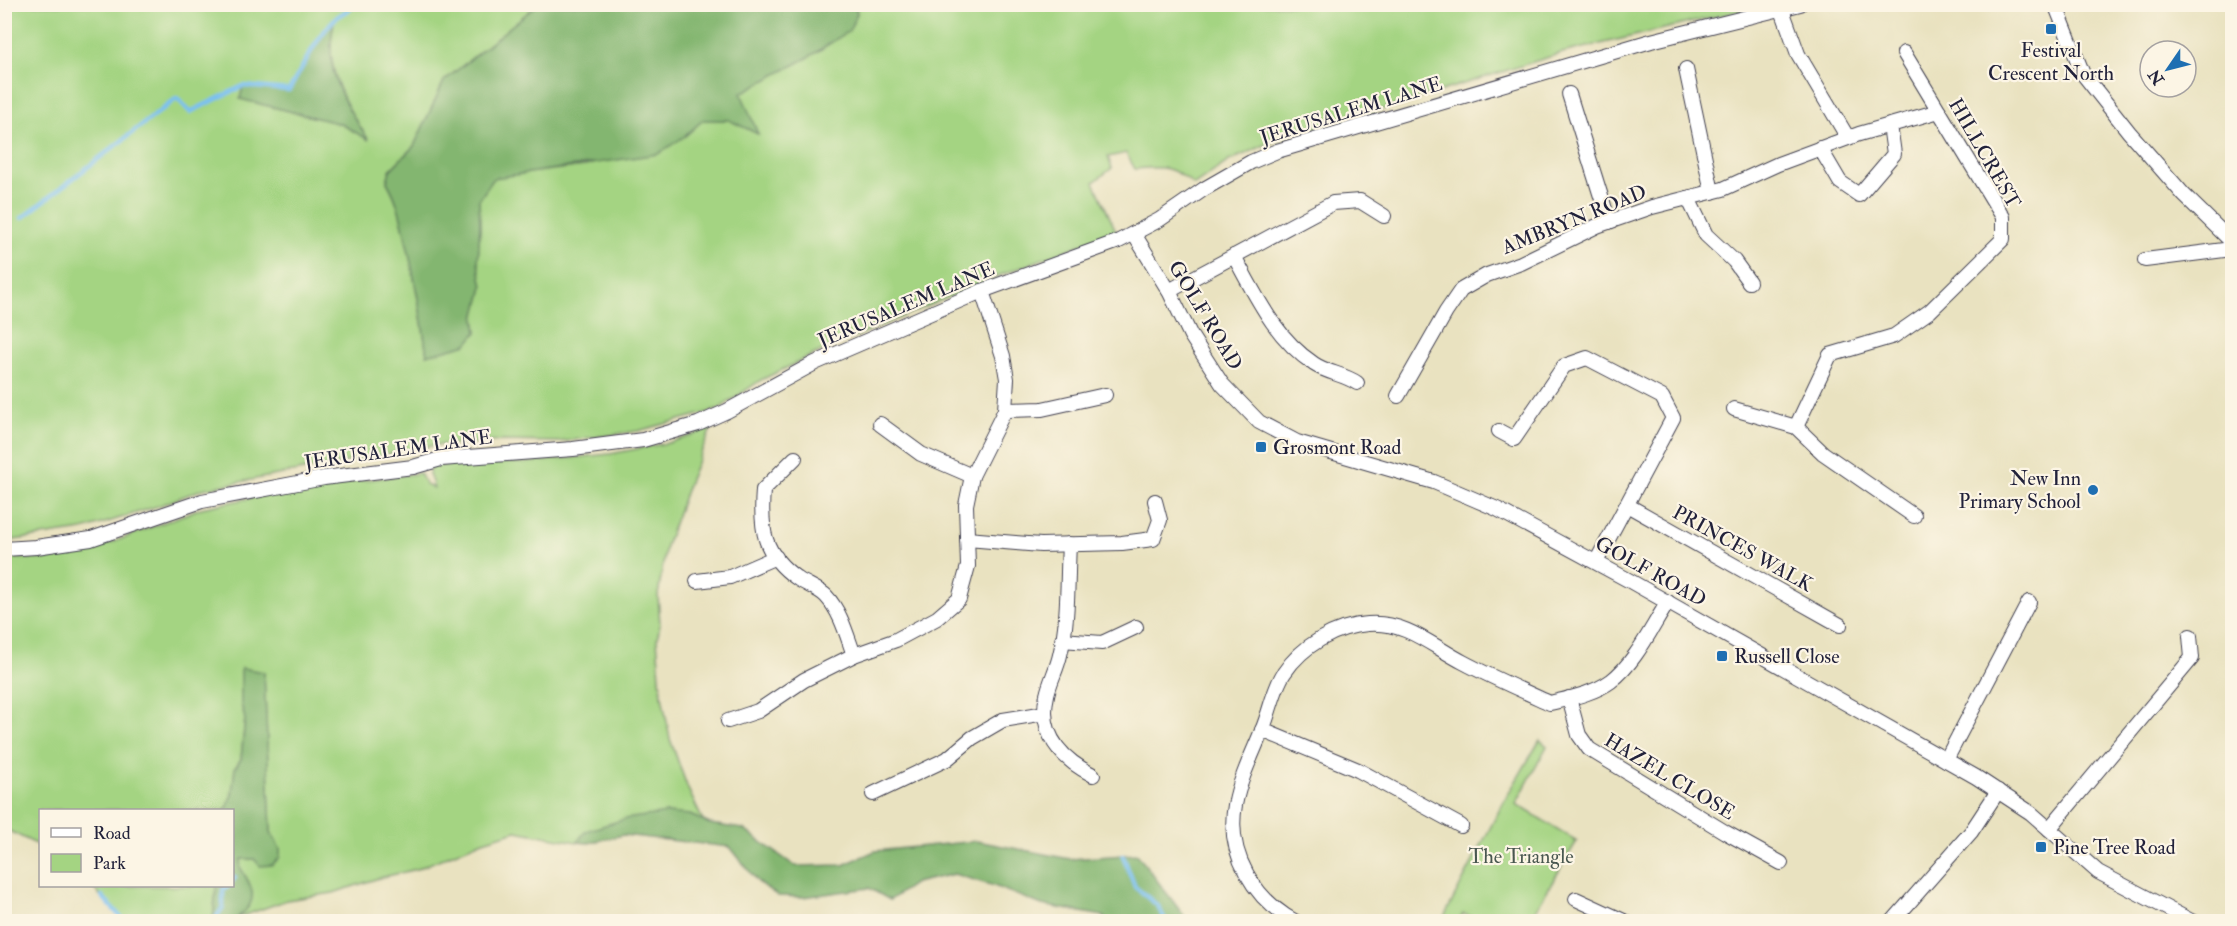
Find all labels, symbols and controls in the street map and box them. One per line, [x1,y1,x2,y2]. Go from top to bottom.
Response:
marker: Festival Crescent North [2044,22,2058,36]
place label: Festival Crescent North [1988,38,2114,86]
north arrow [2138,39,2198,99]
text: N [2144,65,2169,89]
street label: JERUSALEM LANE [1256,71,1445,150]
street label: HILLCREST [1943,94,2026,213]
street label: AMBRYN ROAD [1497,179,1650,260]
street label: JERUSALEM LANE [813,256,998,353]
street label: GOLF ROAD [1163,256,1248,374]
street label: JERUSALEM LANE [302,424,494,475]
place label: Grosmont Road [1273,435,1402,460]
marker: Grosmont Road [1254,440,1268,454]
place label: New Inn Primary School [1959,466,2081,514]
marker: New Inn Primary School [2086,483,2100,497]
street label: PRINCES WALK [1668,500,1818,598]
street label: GOLF ROAD [1591,531,1711,612]
place label: Russell Close [1734,644,1840,669]
marker: Russell Close [1715,649,1729,663]
street label: HAZEL CLOSE [1600,728,1740,825]
legend [39,809,234,887]
text: Road [93,822,131,845]
place label: Pine Tree Road [2053,835,2176,860]
marker: Pine Tree Road [2034,840,2048,854]
park label: The Triangle [1468,844,1574,869]
text: Park [93,852,126,875]

